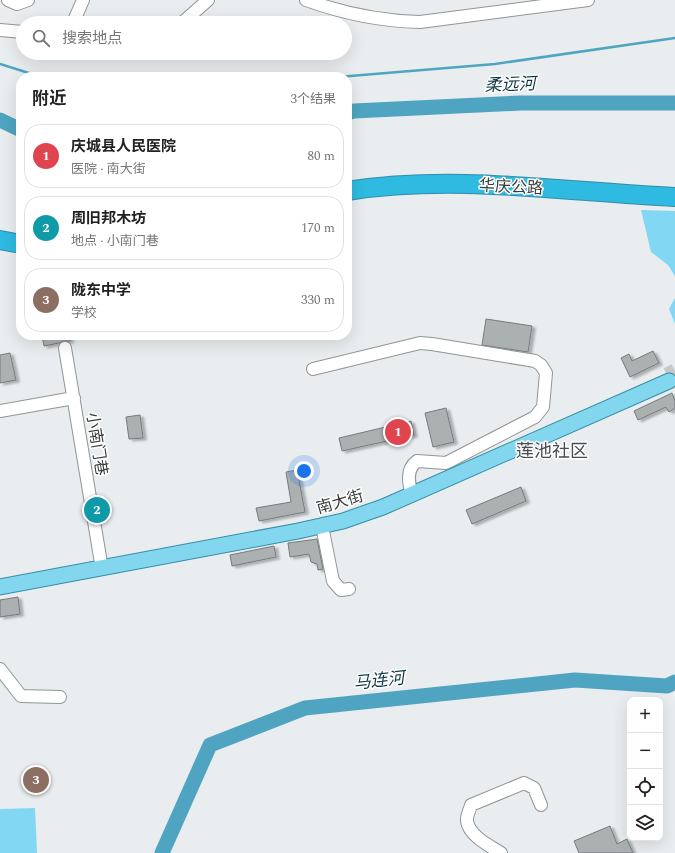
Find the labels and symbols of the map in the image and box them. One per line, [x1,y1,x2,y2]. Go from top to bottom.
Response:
water label: 柔远河 [484,71,539,99]
street label: 华庆公路 [478,173,544,201]
street label: 小南门巷 [80,411,114,477]
pin: 1 [385,417,411,447]
district label: 莲池社区 [516,438,588,465]
your location [294,461,314,481]
street label: 南大街 [314,484,366,520]
pin: 2 [84,495,110,525]
water label: 马连河 [352,665,409,697]
pin: 3 [23,765,49,795]

